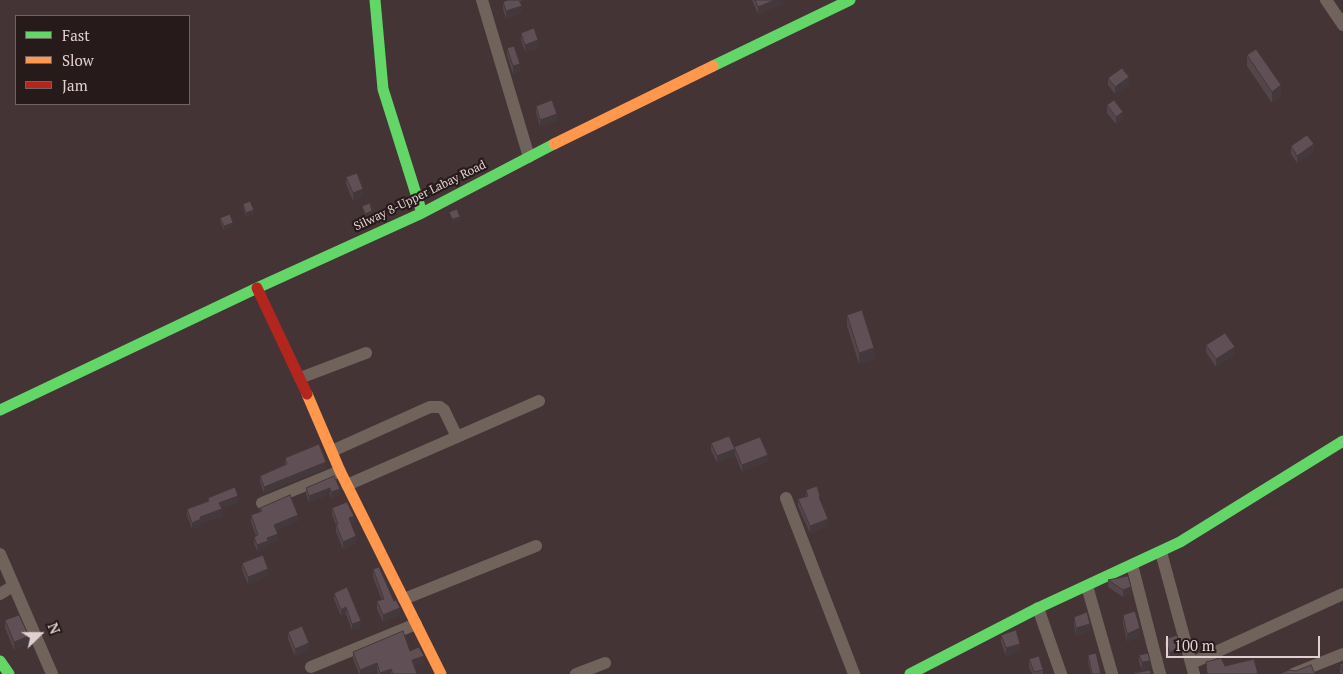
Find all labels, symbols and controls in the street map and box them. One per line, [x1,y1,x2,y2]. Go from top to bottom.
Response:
legend [15,15,190,105]
text: Fast [62,25,90,45]
text: Slow [62,50,94,70]
text: Jam [62,75,88,95]
street label: Silway 8-Upper Labay Road [352,158,488,234]
north arrow [15,609,65,659]
text: N [44,620,65,637]
scale bar [1168,626,1322,658]
text: 100 m [1174,635,1215,655]

